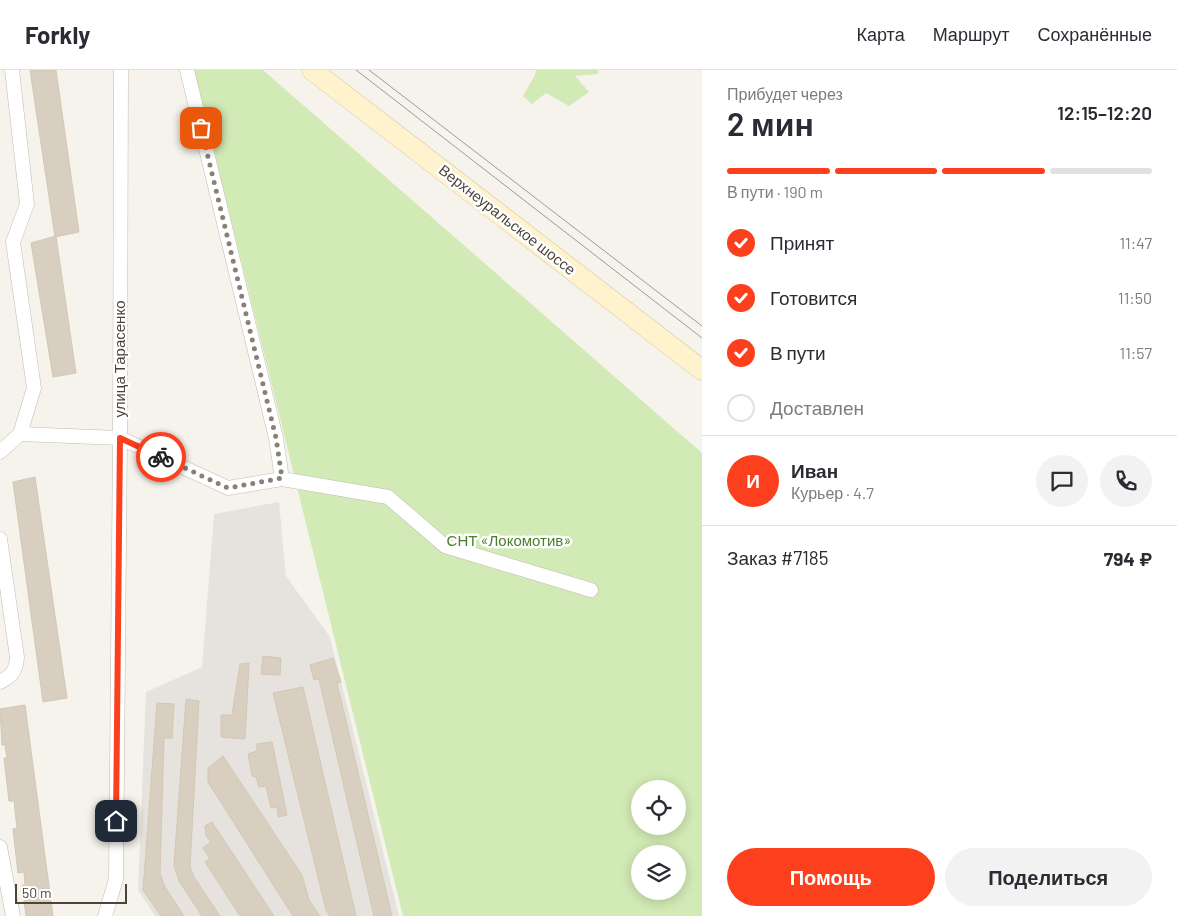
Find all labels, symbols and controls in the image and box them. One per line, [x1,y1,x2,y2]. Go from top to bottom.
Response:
text: Forkly [25,20,90,49]
text: Карта [857,23,905,45]
text: Маршрут [933,23,1009,45]
text: Сохранённые [1037,23,1152,45]
text: Прибудет через [727,84,843,103]
text: 12:15–12:20 [1057,101,1152,124]
text: 2 мин [727,104,814,142]
pin [180,107,222,149]
icon: bag [187,114,215,142]
street label: Верхнеуральское шоссе [436,160,580,278]
text: В пути · 190 m [727,182,823,201]
icon: check [727,229,755,257]
text: Принят [770,231,834,254]
text: 11:47 [1119,233,1152,252]
icon: check [727,284,755,312]
text: Готовится [770,286,857,309]
text: 11:50 [1118,288,1152,307]
street label: улица Тарасенко [110,301,128,417]
icon: check [727,339,755,367]
text: В пути [770,341,826,364]
text: 11:57 [1120,343,1152,362]
text: Доставлен [770,396,864,419]
courier [136,432,186,482]
icon: bike [147,443,175,471]
button: chat [1036,455,1088,507]
button: phone [1100,455,1152,507]
text: Иван [791,459,838,482]
text: И [746,469,760,492]
text: Курьер · 4.7 [791,483,874,502]
park label: СНТ «Локомотив» [447,531,571,549]
text: Заказ #7185 [727,546,829,569]
text: 794 ₽ [1104,547,1152,570]
map controls [631,780,686,900]
button: locate [631,780,686,835]
pin [95,800,137,842]
icon: home [102,807,130,835]
button: layers [631,845,686,900]
button: Помощь [727,848,935,906]
button: Поделиться [945,848,1152,906]
scale bar [15,881,128,904]
text: 50 m [22,884,51,901]

